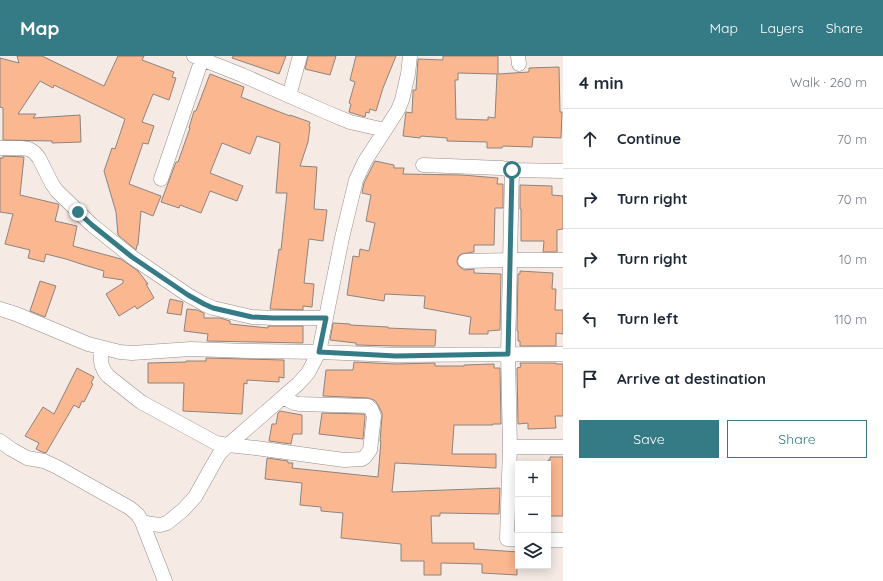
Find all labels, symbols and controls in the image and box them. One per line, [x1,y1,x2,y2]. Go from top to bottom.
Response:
text: Map [20,16,59,40]
text: Map [709,19,738,37]
text: Layers [760,19,804,37]
text: Share [826,19,863,37]
text: 4 min [579,72,624,93]
text: Walk · 260 m [790,74,867,90]
icon: ahead [579,128,601,150]
text: Continue [617,129,681,148]
text: 70 m [837,131,867,147]
route start [503,161,521,179]
icon: right [579,188,601,210]
text: Turn right [617,189,688,208]
text: 70 m [837,191,867,207]
route end [69,203,87,221]
icon: right [579,248,601,270]
text: Turn right [617,249,688,268]
text: 10 m [839,251,867,267]
icon: left [579,308,601,330]
text: Turn left [617,309,679,328]
text: 110 m [834,311,867,327]
icon: arrive [579,368,601,390]
text: Arrive at destination [617,369,766,388]
button: Save [579,420,719,458]
button: Share [727,420,867,458]
map controls [515,461,551,569]
button: + [515,461,551,497]
button: − [515,497,551,533]
button: layers [515,533,551,569]

